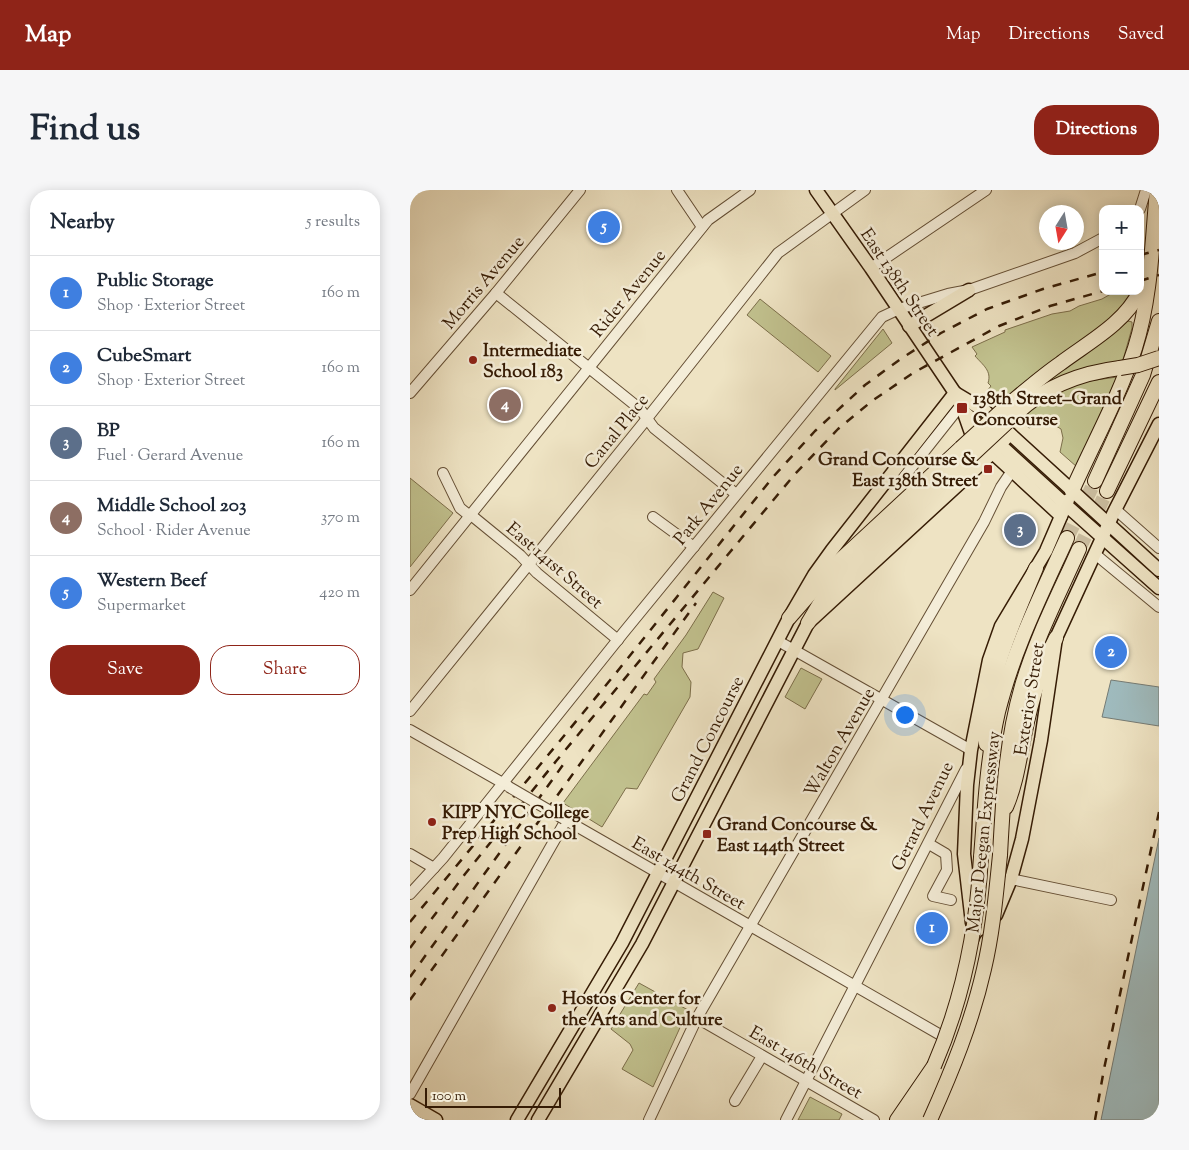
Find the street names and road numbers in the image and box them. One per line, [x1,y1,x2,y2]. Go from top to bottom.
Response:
street label: East 138th Street [852,224,944,342]
street label: Morris Avenue [437,231,532,336]
street label: Rider Avenue [586,244,673,344]
street label: Canal Place [579,389,656,475]
street label: Park Avenue [668,459,751,552]
street label: East 141st Street [499,517,608,616]
street label: Exterior Street [1009,641,1053,758]
street label: Grand Concourse [666,672,752,808]
street label: Walton Avenue [799,683,883,803]
street label: Major Deegan Expressway [961,730,1009,934]
street label: Gerard Avenue [886,758,962,876]
street label: East 144th Street [626,832,750,918]
street label: East 146th Street [743,1021,867,1107]

